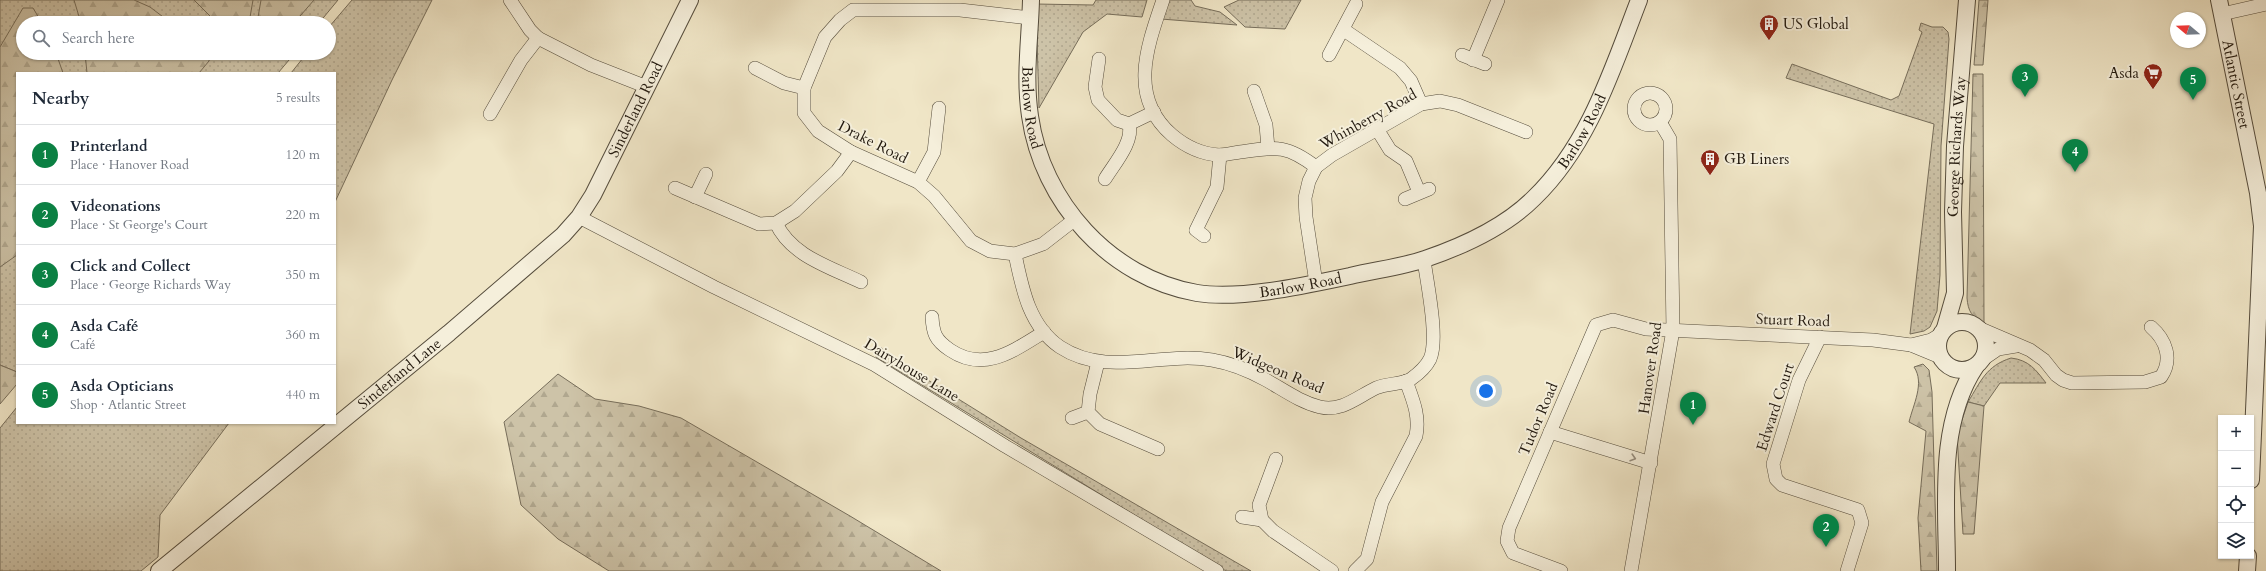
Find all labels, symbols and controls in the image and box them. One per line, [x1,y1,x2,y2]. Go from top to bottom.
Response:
north arrow [2170,12,2206,48]
building icon: US Global [1758,13,1780,41]
place label: US Global [1783,14,1849,34]
search box [16,16,336,60]
icon: search [30,27,52,49]
text: Search here [62,28,135,48]
street label: Atlantic Street [2217,38,2255,131]
street label: Sinderland Road [603,58,668,161]
supermarket icon: Asda [2142,62,2164,90]
place label: Asda [2109,63,2140,83]
pin: 3 [2012,64,2038,97]
street label: Barlow Road [1017,66,1047,151]
pin: 5 [2180,67,2206,100]
street label: George Richards Way [1943,75,1971,217]
street label: Whinberry Road [1315,84,1420,154]
text: Nearby [32,87,89,110]
text: 5 results [276,89,320,107]
street label: Barlow Road [1553,91,1611,173]
street label: Drake Road [835,116,911,168]
text: Printerland [70,136,148,156]
pin: 4 [2062,139,2088,172]
text: 1 [42,146,48,164]
text: 120 m [286,146,320,164]
building icon: GB Liners [1699,148,1721,176]
place label: GB Liners [1724,149,1789,169]
text: Place · Hanover Road [70,156,189,174]
text: Videonations [70,196,161,216]
text: 2 [42,206,48,224]
text: 220 m [286,206,320,224]
text: Place · St George's Court [70,216,208,234]
text: Click and Collect [70,256,190,276]
text: 3 [42,266,48,284]
text: 350 m [286,266,320,284]
street label: Barlow Road [1258,268,1344,302]
text: Place · George Richards Way [70,276,231,294]
street label: Stuart Road [1756,309,1830,331]
text: Asda Café [70,316,139,336]
street label: Hanover Road [1634,321,1666,415]
text: 4 [42,326,48,344]
text: 360 m [286,326,320,344]
street label: Sinderland Lane [354,333,445,414]
street label: Dairyhouse Lane [861,334,963,406]
text: Café [70,336,95,354]
street label: Widgeon Road [1228,341,1327,398]
street label: Edward Court [1751,360,1799,453]
text: Asda Opticians [70,376,174,396]
street label: Tudor Road [1514,379,1562,459]
your location [1476,381,1496,401]
text: 5 [42,386,48,404]
text: 440 m [286,386,320,404]
pin: 1 [1680,392,1706,425]
text: Shop · Atlantic Street [70,396,186,414]
map controls [2218,415,2254,559]
button: + [2218,415,2254,451]
button: − [2218,451,2254,487]
one-way arrow [1629,453,1636,461]
button: locate [2218,487,2254,523]
pin: 2 [1813,514,1839,547]
button: layers [2218,523,2254,559]

